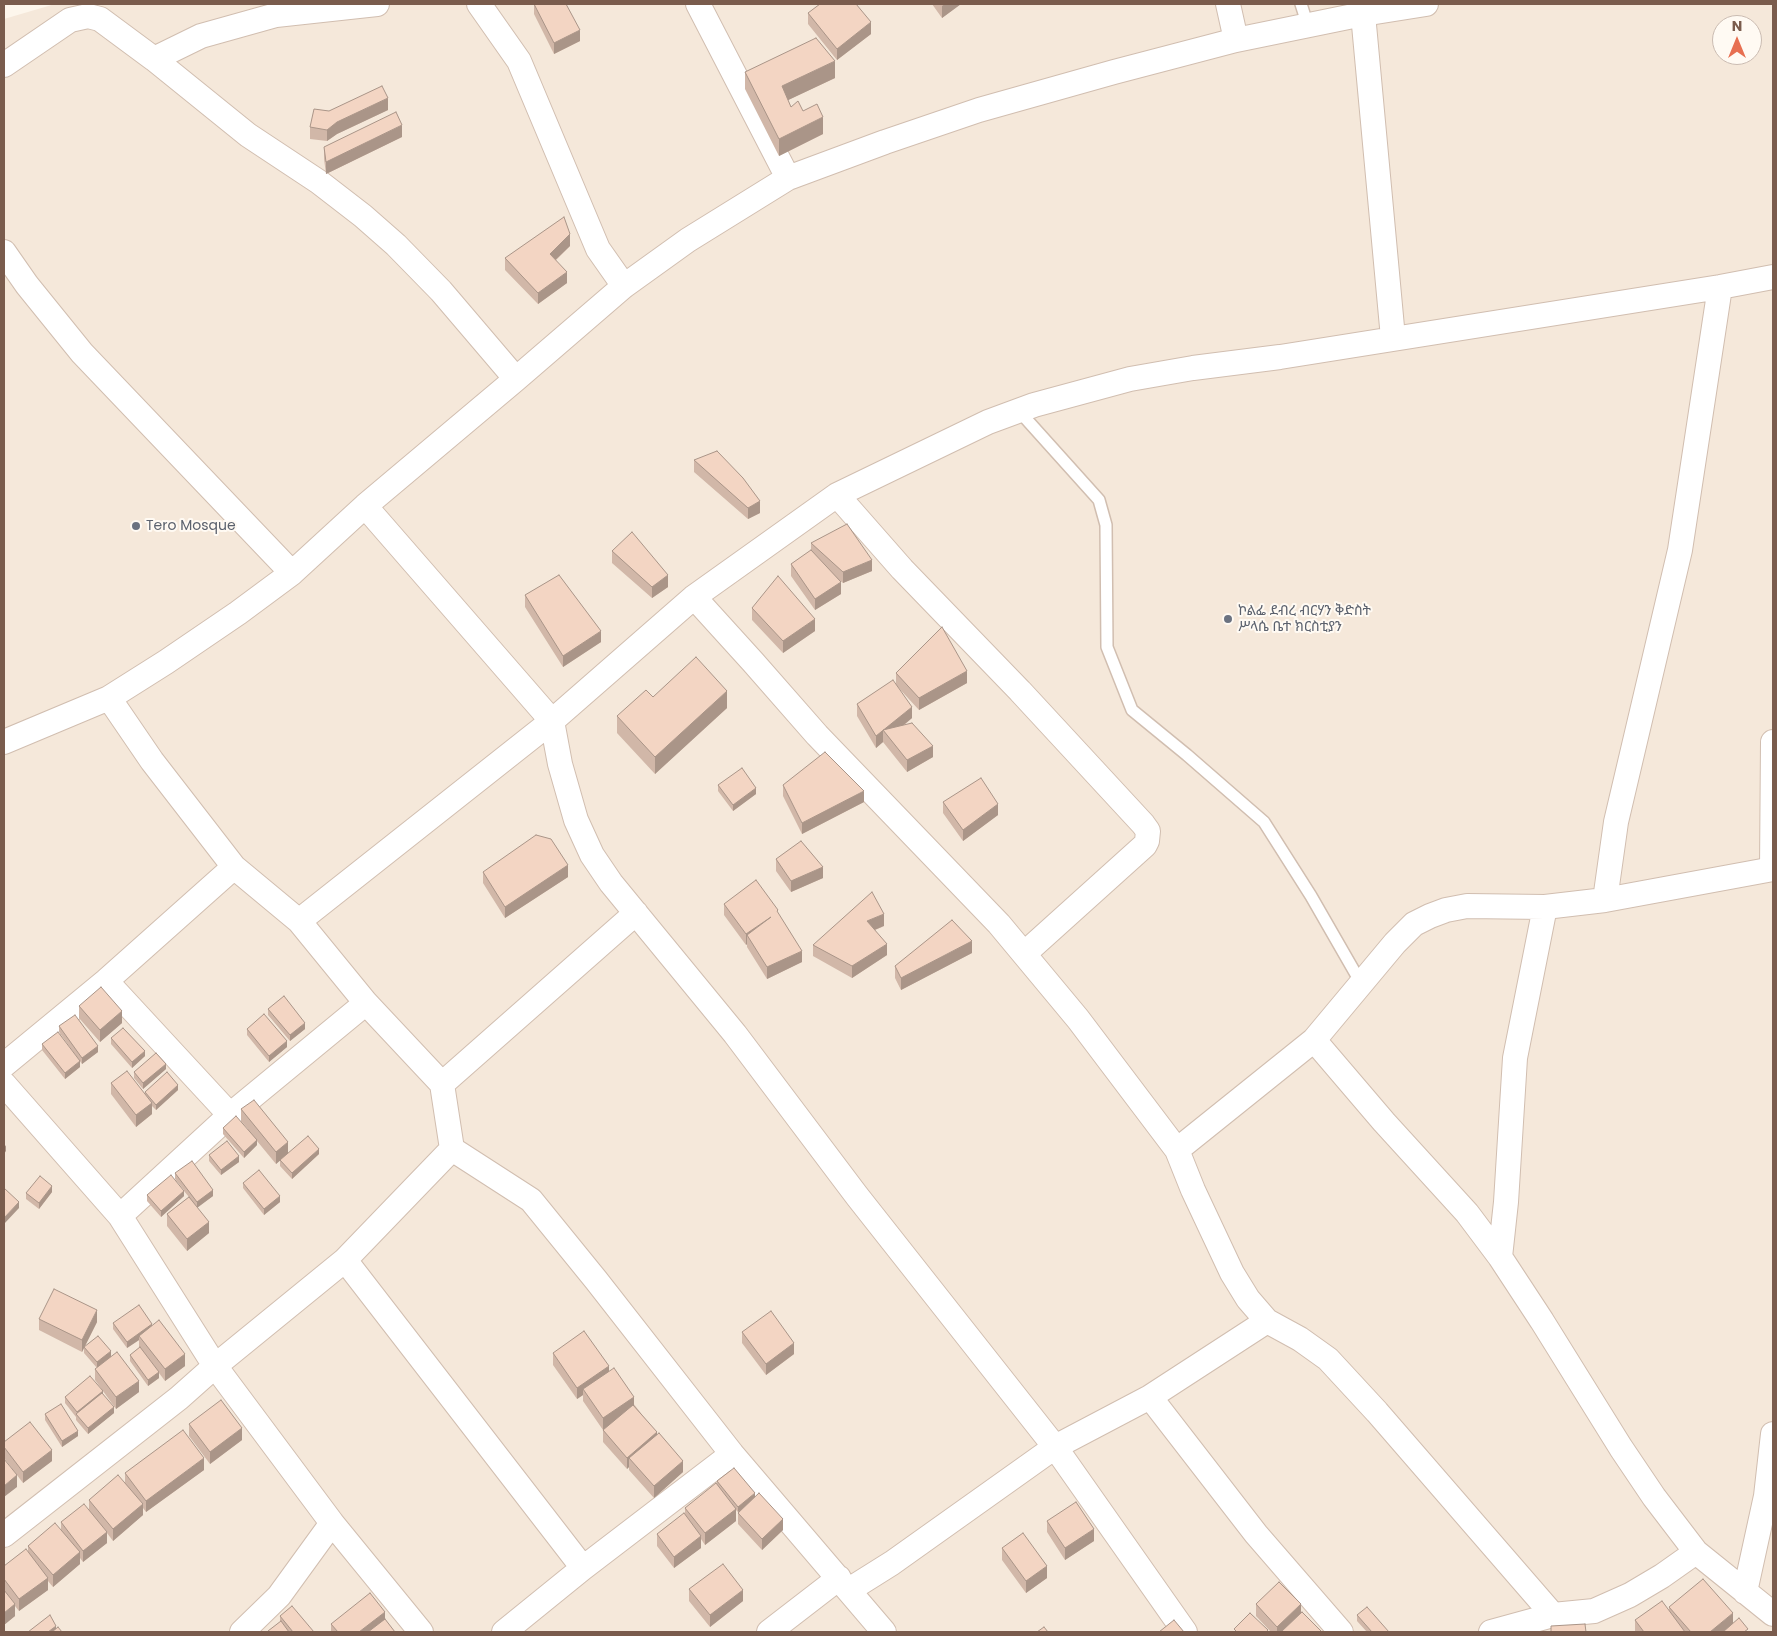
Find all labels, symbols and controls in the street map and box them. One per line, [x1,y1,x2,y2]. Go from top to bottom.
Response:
north arrow [1712,15,1762,65]
text: N [1732,16,1742,36]
place label: Tero Mosque [146,518,236,534]
marker: Tero Mosque [130,520,142,532]
place label: ኮልፌ ደብረ ብርሃን ቅድስት ሥላሴ ቤተ ክርስቲያን [1238,603,1371,636]
marker: ኮልፌ ደብረ ብርሃን ቅድስት ሥላሴ ቤተ ክርስቲያን [1222,613,1234,625]

